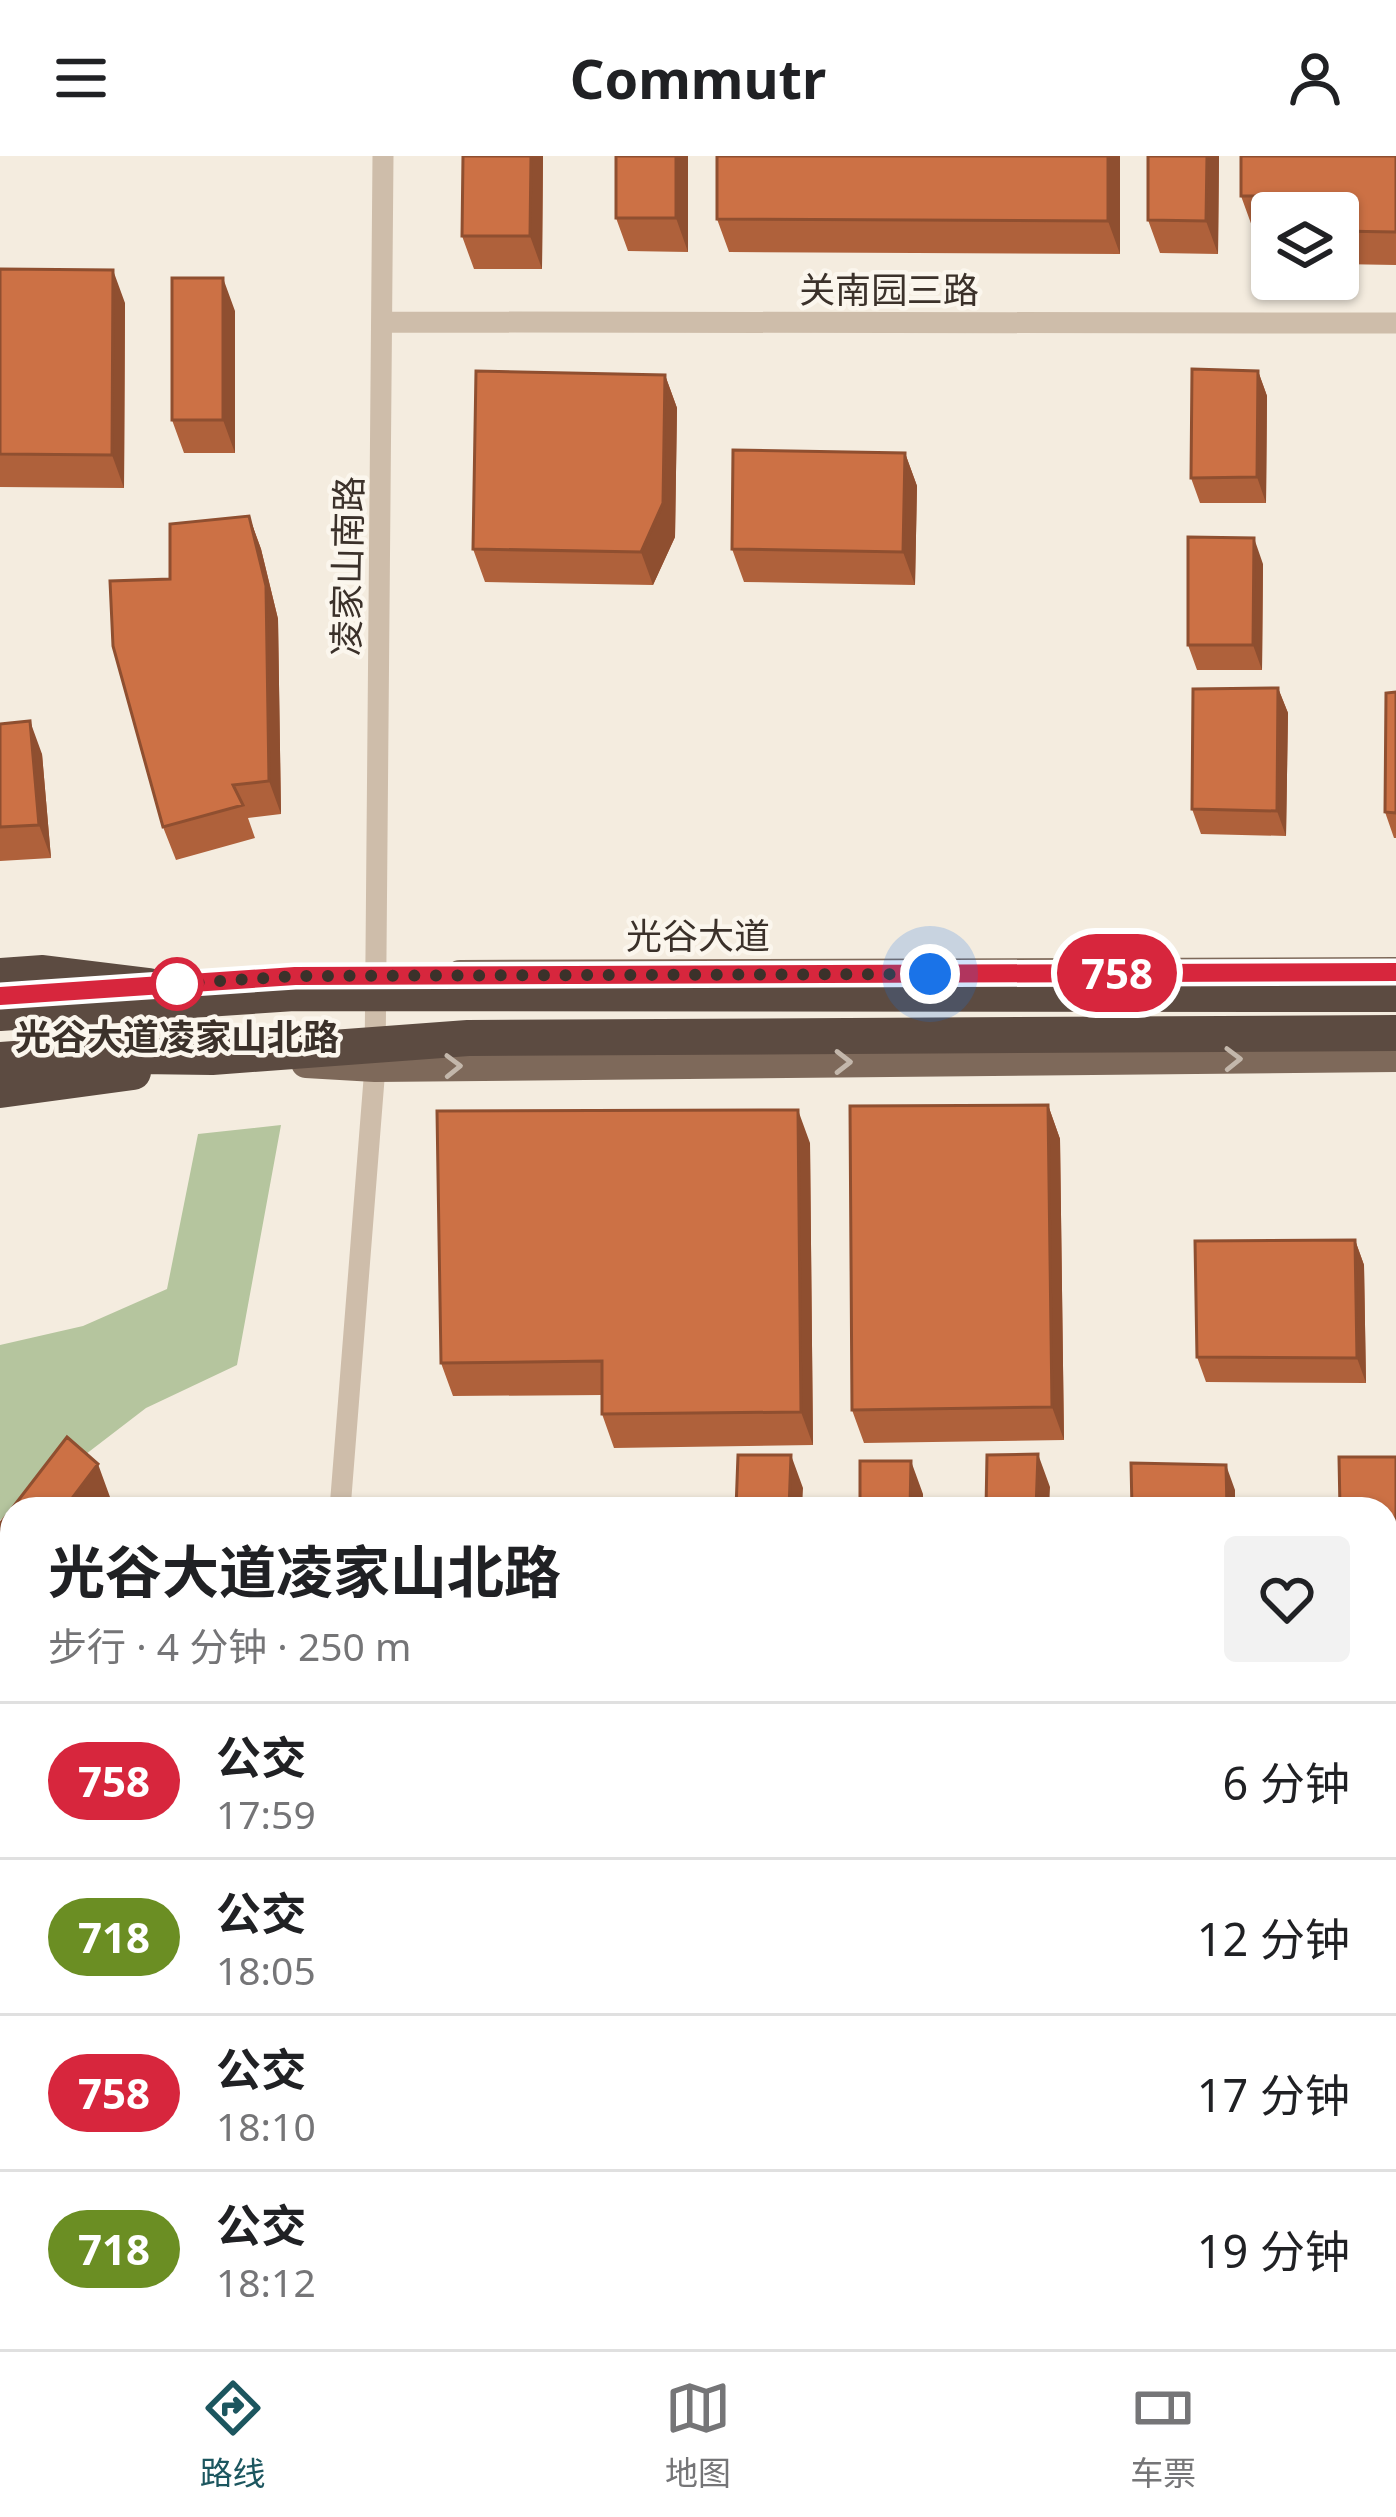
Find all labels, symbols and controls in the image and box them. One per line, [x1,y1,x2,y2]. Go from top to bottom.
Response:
text: Commutr [570,41,826,115]
icon: menu [48,45,114,111]
icon: person [1282,45,1348,111]
map controls [1251,192,1359,300]
button: layers [1251,192,1359,300]
street label: 关南园三路 [799,265,979,314]
street label: 凌家山南路 [321,476,373,656]
street label: 光谷大道 [626,911,770,960]
line badge: 758 [1048,934,1186,1012]
your location [900,944,960,1004]
text: 758 [1081,944,1153,1001]
marker: 光谷大道凌家山北路 [152,959,202,1009]
place label: 光谷大道凌家山北路 [15,1012,339,1061]
one-way arrow [1224,1046,1243,1072]
one-way arrow [835,1049,853,1075]
one-way arrow [444,1053,463,1079]
text: 光谷大道凌家山北路 [48,1532,561,1610]
button: heart [1224,1536,1350,1662]
text: 步行 · 4 分钟 · 250 m [48,1619,411,1672]
text: 公交 [216,1726,306,1787]
text: 758 [78,1752,150,1809]
text: 6 分钟 [1223,1752,1350,1813]
text: 17:59 [216,1787,316,1840]
text: 公交 [216,1882,306,1943]
text: 718 [78,1908,150,1965]
text: 12 分钟 [1197,1908,1350,1969]
text: 18:05 [216,1943,316,1996]
text: 公交 [216,2038,306,2099]
text: 758 [78,2064,150,2121]
text: 17 分钟 [1197,2064,1350,2125]
text: 18:10 [216,2099,316,2152]
text: 公交 [216,2194,306,2255]
text: 718 [78,2220,150,2277]
text: 19 分钟 [1197,2220,1350,2281]
text: 18:12 [216,2255,316,2308]
tab: 路线 [200,2375,266,2495]
tab: 地图 [665,2375,731,2495]
tab: 车票 [1130,2375,1196,2495]

